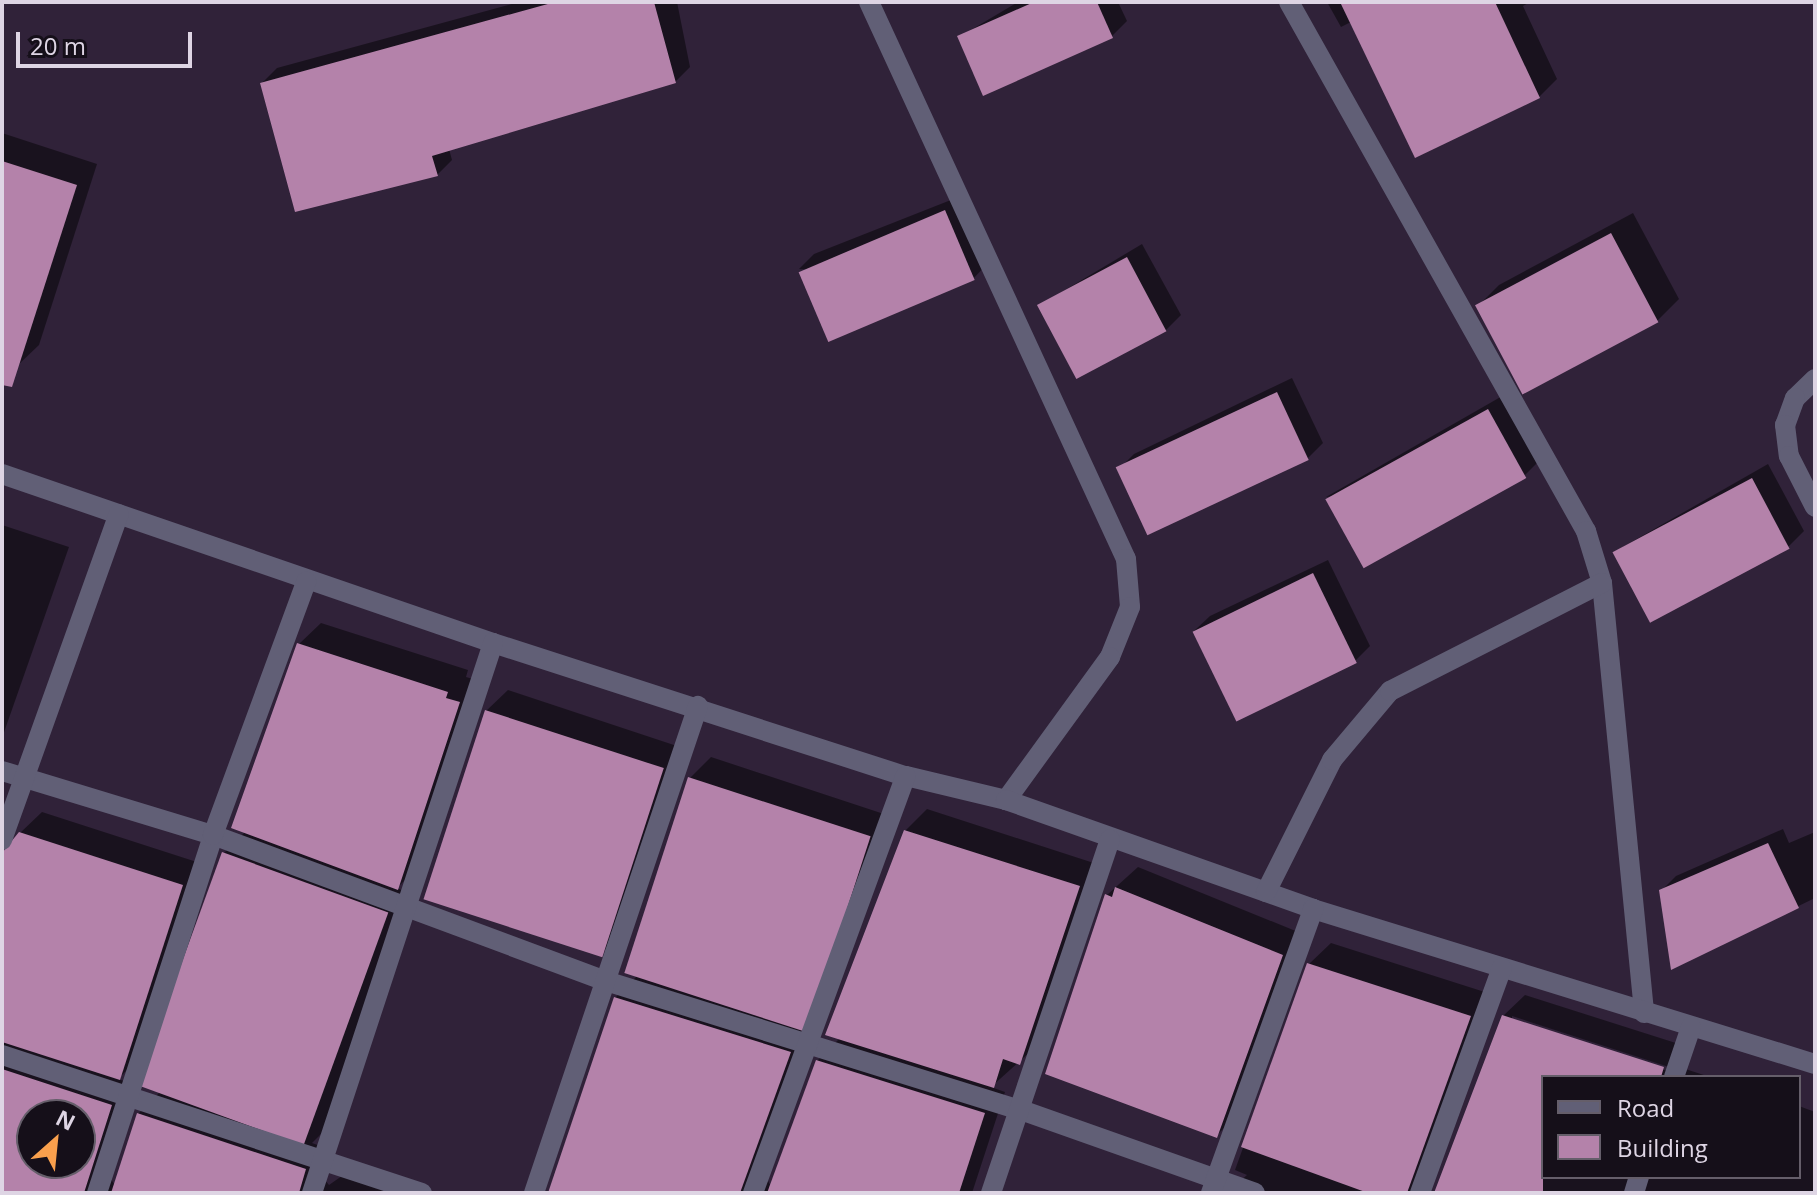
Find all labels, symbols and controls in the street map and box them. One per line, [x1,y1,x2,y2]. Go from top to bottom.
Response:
scale bar [20,16,196,66]
text: 20 m [30,29,86,62]
legend [1541,1075,1801,1179]
text: Road [1617,1091,1674,1124]
north arrow [16,1099,96,1179]
text: N [51,1102,81,1137]
text: Building [1617,1131,1708,1164]

